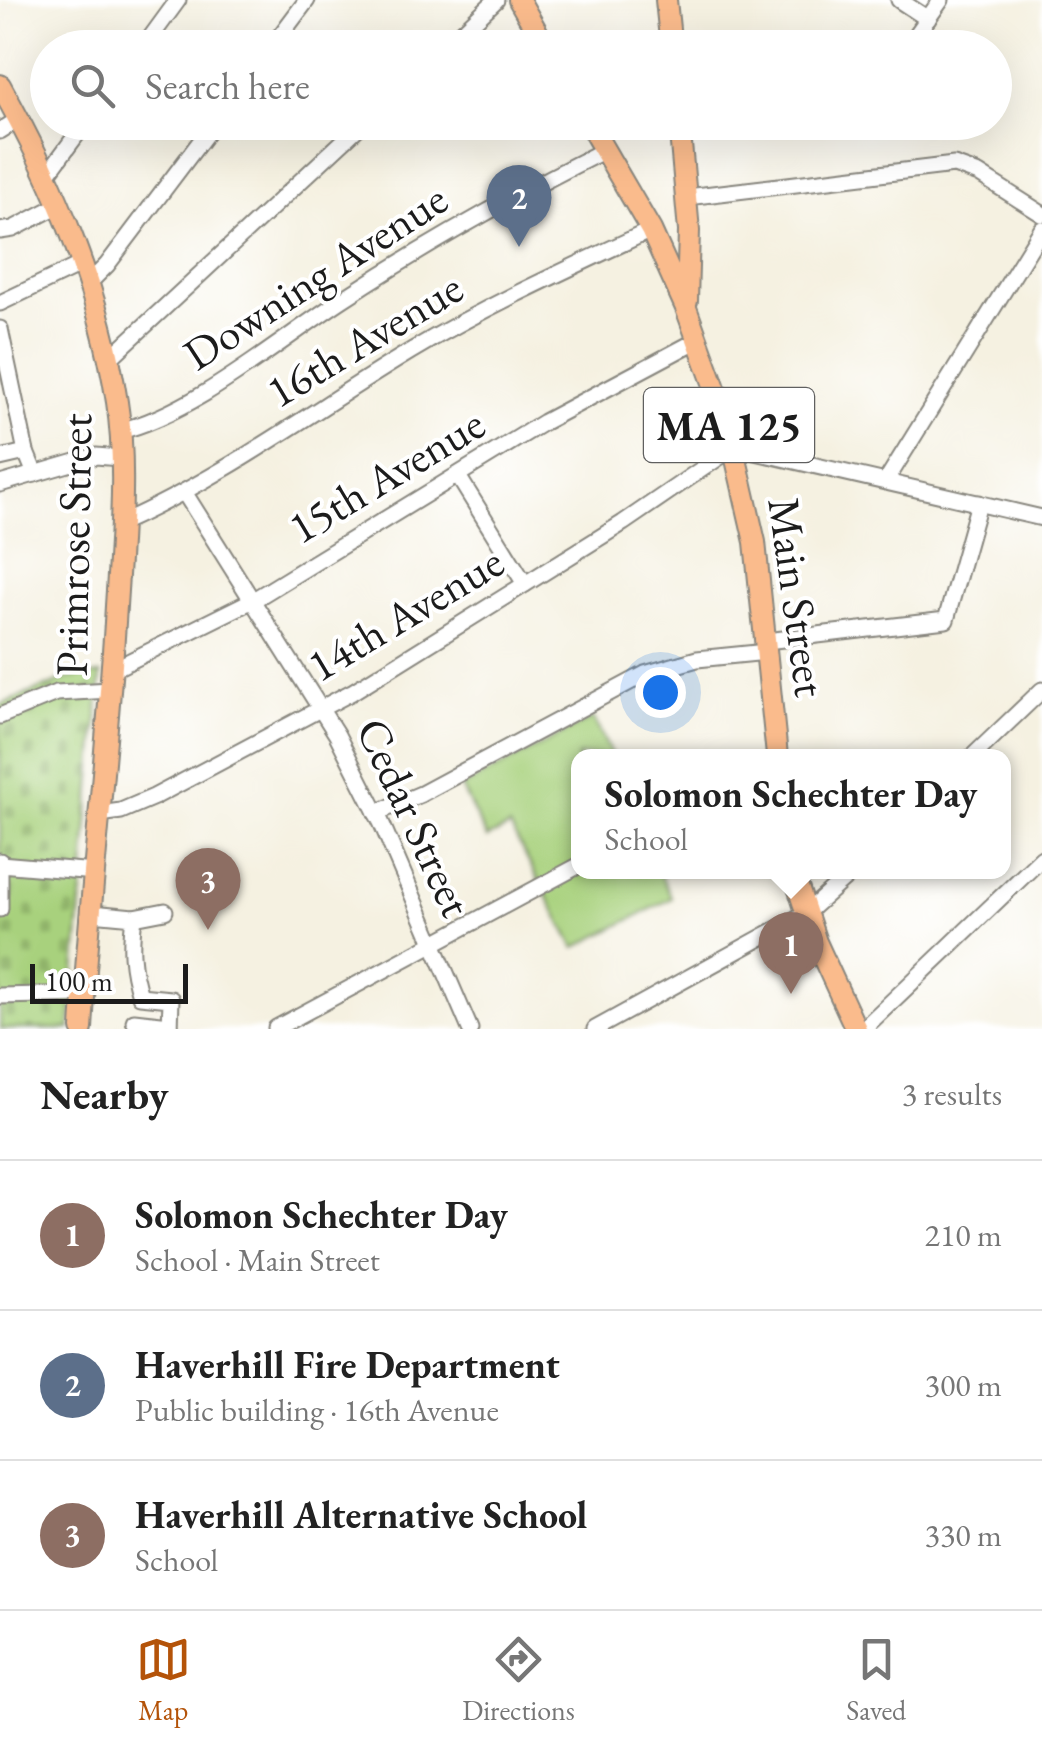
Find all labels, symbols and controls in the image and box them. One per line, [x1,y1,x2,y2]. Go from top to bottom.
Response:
search box [30,30,1012,140]
icon: search [65,58,120,113]
text: Search here [145,61,310,110]
pin: 2 [486,164,552,247]
street label: Downing Avenue [172,169,458,383]
street label: 16th Avenue [255,258,473,420]
road number: MA 125 [644,388,814,462]
street label: 15th Avenue [277,394,495,556]
street label: Primrose Street [42,413,104,677]
street label: Main Street [755,494,841,700]
street label: 14th Avenue [296,532,514,694]
your location [635,667,686,718]
street label: Cedar Street [344,708,486,926]
popup [571,749,1011,879]
text: Solomon Schechter Day [605,769,977,818]
text: School [605,818,688,860]
pin: 3 [176,848,240,930]
pin: 1 [758,912,824,994]
scale bar [30,959,188,1004]
text: 100 m [45,963,113,999]
text: Nearby [40,1067,169,1122]
text: 3 results [902,1073,1002,1115]
text: Solomon Schechter Day [135,1190,508,1239]
text: 1 [64,1214,81,1256]
text: 210 m [925,1214,1002,1256]
text: School · Main Street [135,1239,380,1281]
text: Haverhill Fire Department [135,1340,560,1389]
text: 2 [64,1364,81,1406]
text: 300 m [925,1364,1002,1406]
text: Public building · 16th Avenue [135,1389,499,1431]
text: Haverhill Alternative School [135,1490,587,1539]
text: 3 [64,1514,81,1556]
text: 330 m [925,1514,1002,1556]
text: School [135,1539,218,1581]
tab: Map [136,1632,191,1728]
tab: Directions [462,1632,575,1728]
tab: Saved [846,1632,906,1728]

